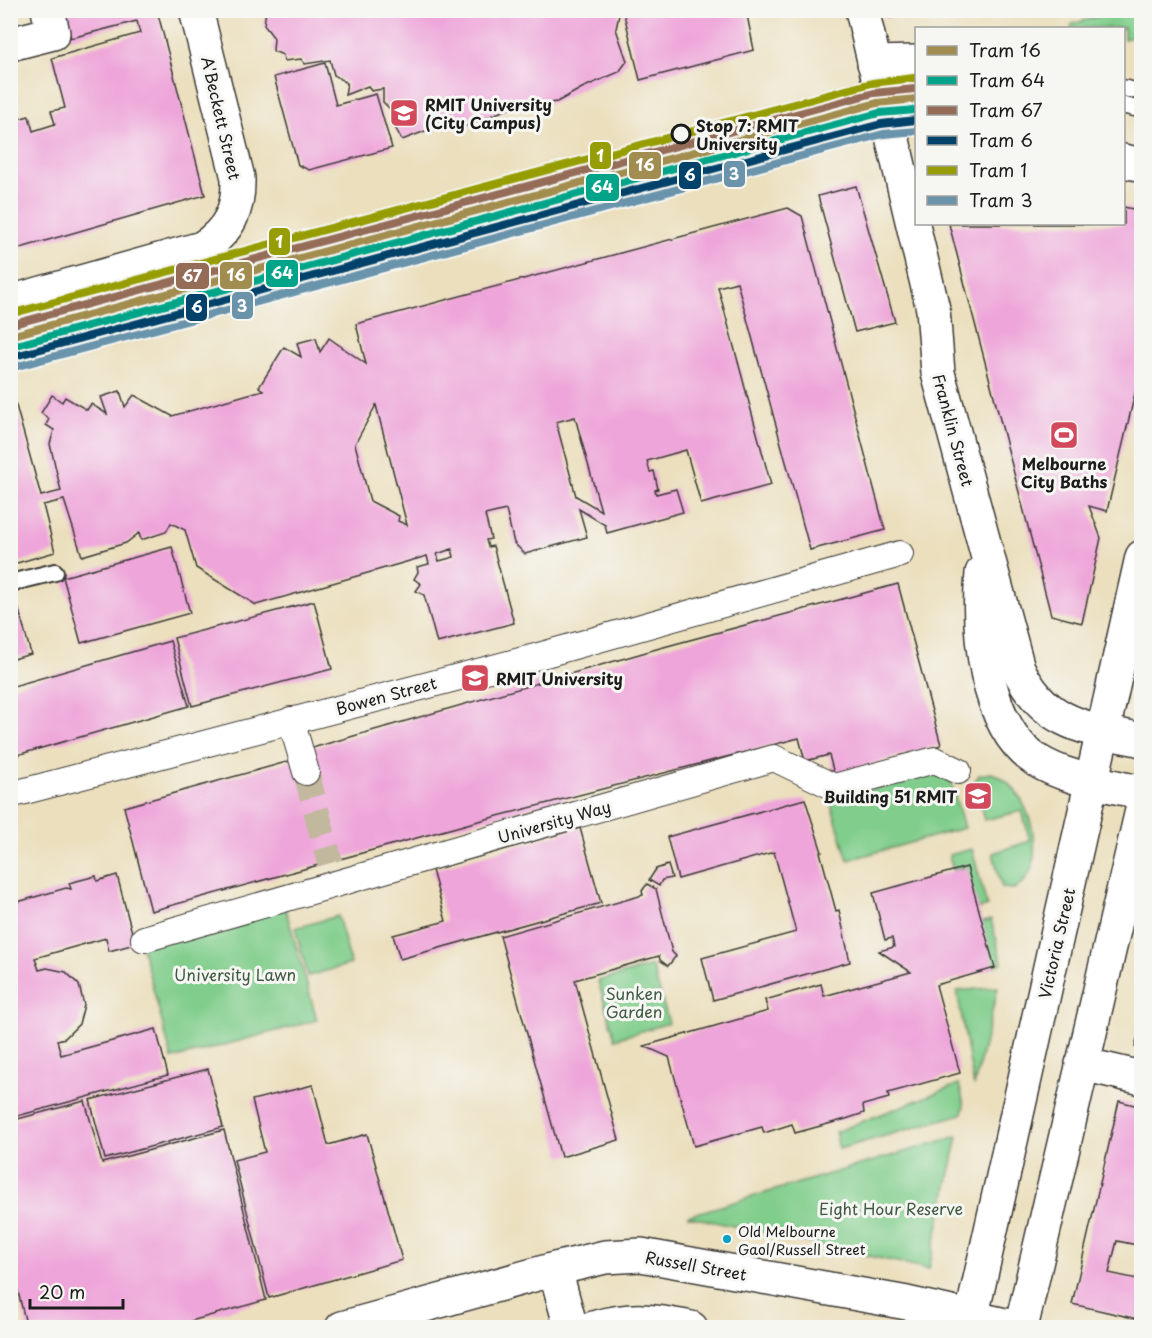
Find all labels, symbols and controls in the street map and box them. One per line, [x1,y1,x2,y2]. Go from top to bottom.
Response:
legend [915,27,1125,225]
text: Tram 16 [969,36,1041,63]
street label: A'Beckett Street [196,54,248,182]
text: Tram 64 [969,66,1045,93]
place label: RMIT University (City Campus) [425,92,552,134]
text: Tram 67 [969,96,1043,123]
school or university icon: RMIT University (City Campus) [388,97,420,129]
place label: Stop 7: RMIT University [696,113,799,155]
marker: Stop 7: RMIT University [671,124,691,144]
text: Tram 6 [969,126,1033,153]
line badge: 1 [589,141,612,170]
text: 1 [596,143,604,167]
line badge: 16 [628,151,662,180]
text: 16 [636,152,654,176]
text: Tram 1 [969,156,1027,183]
line badge: 3 [723,160,746,188]
line badge: 6 [678,161,702,190]
text: 3 [729,161,739,185]
text: 6 [684,162,696,186]
line badge: 64 [585,173,620,202]
text: 64 [591,174,613,198]
text: Tram 3 [969,186,1033,213]
line badge: 1 [268,227,291,256]
text: 1 [275,229,283,253]
line badge: 64 [265,259,299,288]
text: 64 [271,260,293,284]
line badge: 16 [219,261,253,290]
line badge: 67 [175,262,210,290]
text: 16 [227,262,245,286]
text: 67 [182,263,203,287]
line badge: 3 [231,291,254,320]
line badge: 6 [185,293,208,322]
text: 3 [237,293,247,317]
text: 6 [191,294,203,318]
street label: Franklin Street [927,371,981,489]
sports icon: Melbourne City Baths [1048,419,1080,451]
place label: Melbourne City Baths [1021,451,1107,493]
school or university icon: RMIT University [459,662,491,694]
place label: RMIT University [496,666,623,690]
street label: Bowen Street [333,670,439,720]
school or university icon: Building 51 RMIT [962,780,994,812]
place label: Building 51 RMIT [824,784,957,808]
street label: University Way [495,793,613,849]
street label: Victoria Street [1032,885,1081,1001]
park label: University Lawn [174,962,296,986]
park label: Sunken Garden [605,981,663,1023]
park label: Eight Hour Reserve [819,1196,963,1220]
place label: Old Melbourne Gaol/Russell Street [738,1221,866,1260]
marker: Old Melbourne Gaol/Russell Street [721,1233,733,1245]
street label: Russell Street [643,1244,749,1286]
scale bar [30,1272,123,1310]
text: 20 m [39,1278,85,1305]

